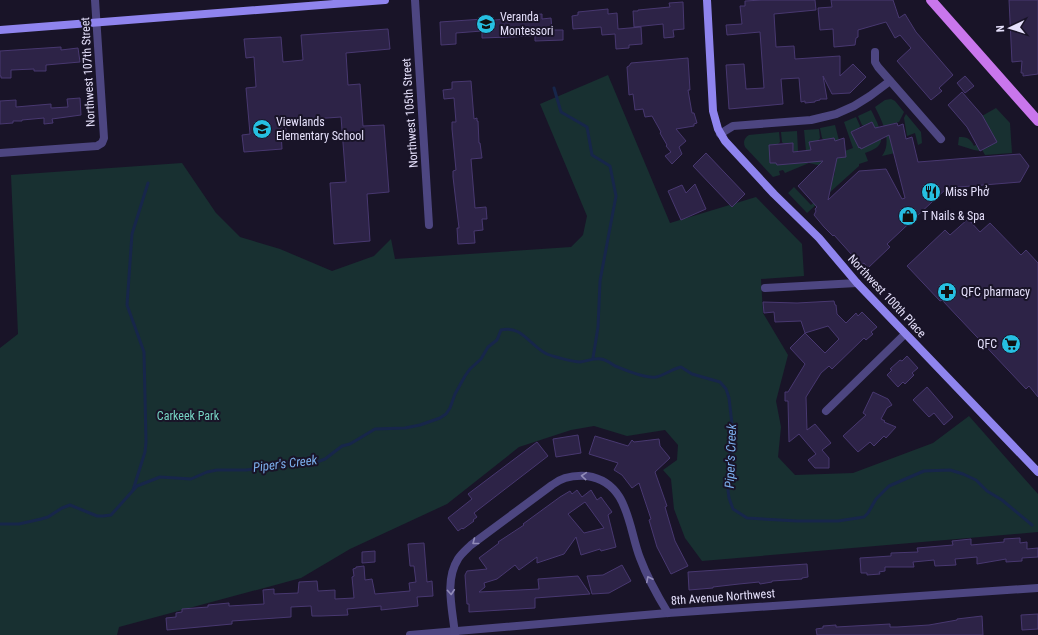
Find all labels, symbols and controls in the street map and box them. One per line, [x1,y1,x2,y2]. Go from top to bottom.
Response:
north arrow [990,8,1030,48]
place label: Veranda Montessori [500,10,553,38]
school or university icon: Veranda Montessori [475,13,497,35]
street label: Northwest 107th Street [78,16,98,127]
text: N [994,25,1007,32]
street label: Northwest 105th Street [399,57,421,168]
place label: Viewlands Elementary School [276,115,364,143]
school or university icon: Viewlands Elementary School [251,118,273,140]
restaurant icon: Miss Phở [920,181,942,203]
place label: Miss Phở [945,185,990,199]
shop icon: T Nails & Spa [897,205,919,227]
place label: T Nails & Spa [922,209,985,223]
street label: Northwest 100th Place [845,252,929,341]
pharmacy icon: QFC pharmacy [936,281,958,303]
place label: QFC pharmacy [961,285,1030,299]
supermarket icon: QFC [1000,333,1022,355]
place label: QFC [977,337,997,351]
park label: Carkeek Park [157,409,220,423]
water label: Piper's Creek [722,423,739,489]
water label: Piper's Creek [252,452,318,475]
one-way arrow [581,472,587,481]
one-way arrow [473,537,480,544]
one-way arrow [646,576,654,583]
street label: 8th Avenue Northwest [670,586,776,608]
one-way arrow [446,589,455,595]

